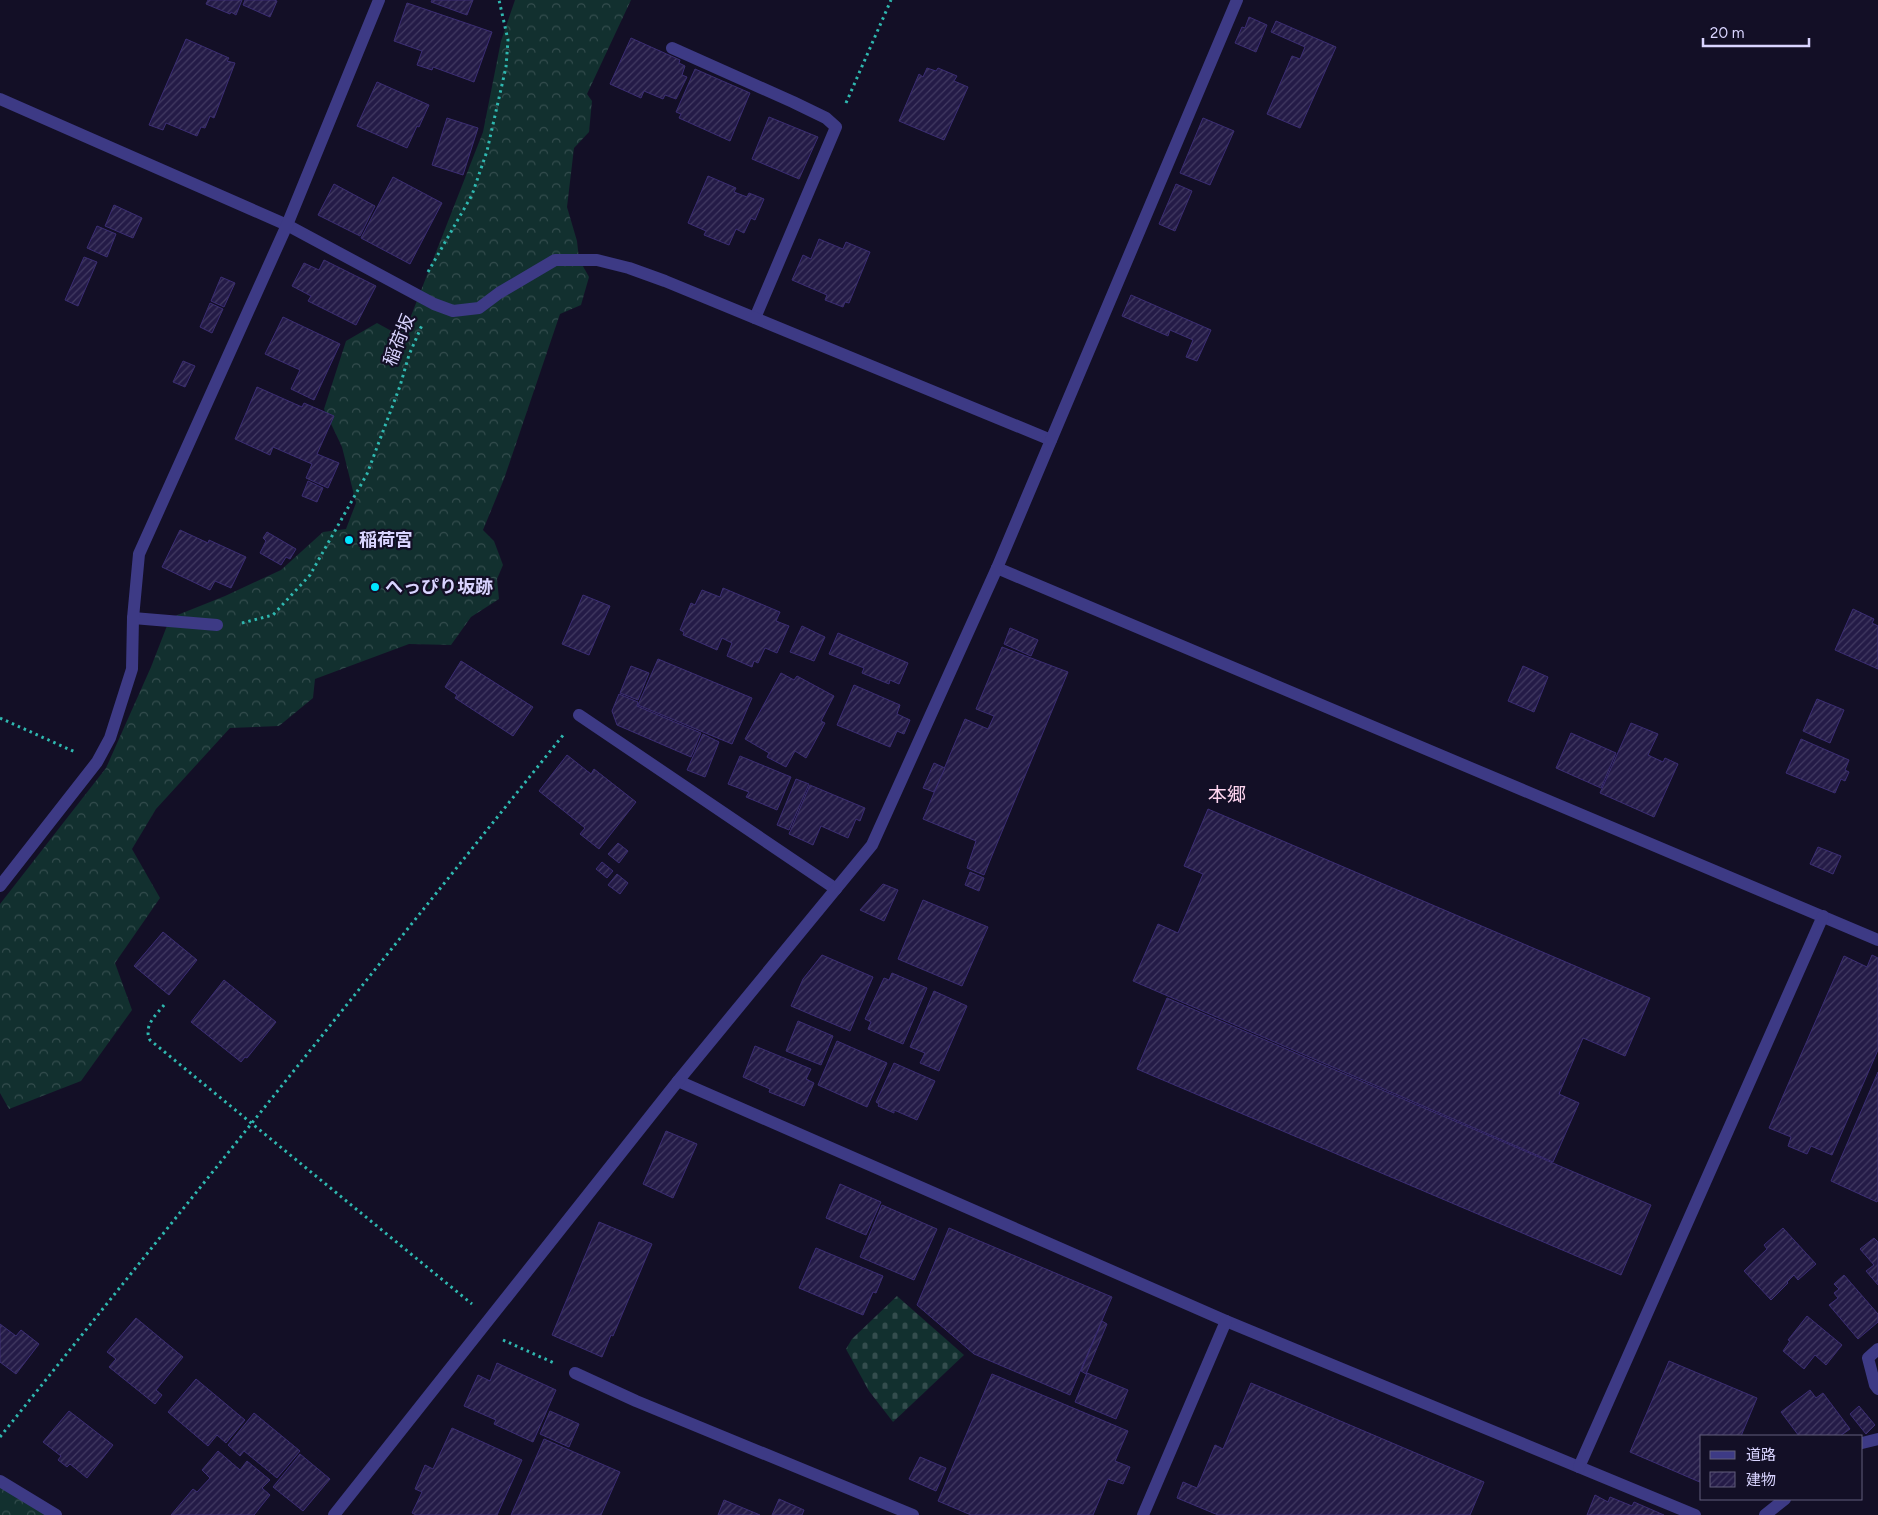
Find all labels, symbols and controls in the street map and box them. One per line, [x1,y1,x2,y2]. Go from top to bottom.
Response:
scale bar [1703,15,1809,47]
text: 20 m [1710,24,1744,42]
street label: 稲荷坂 [379,311,419,369]
place label: 稲荷宮 [359,529,413,551]
marker: 稲荷宮 [343,534,355,546]
place label: へっぴり坂跡 [385,576,493,598]
marker: へっぴり坂跡 [369,581,381,593]
district label: 本郷 [1208,783,1246,806]
legend [1700,1435,1863,1500]
text: 道路 [1746,1446,1776,1464]
text: 建物 [1746,1471,1776,1489]

